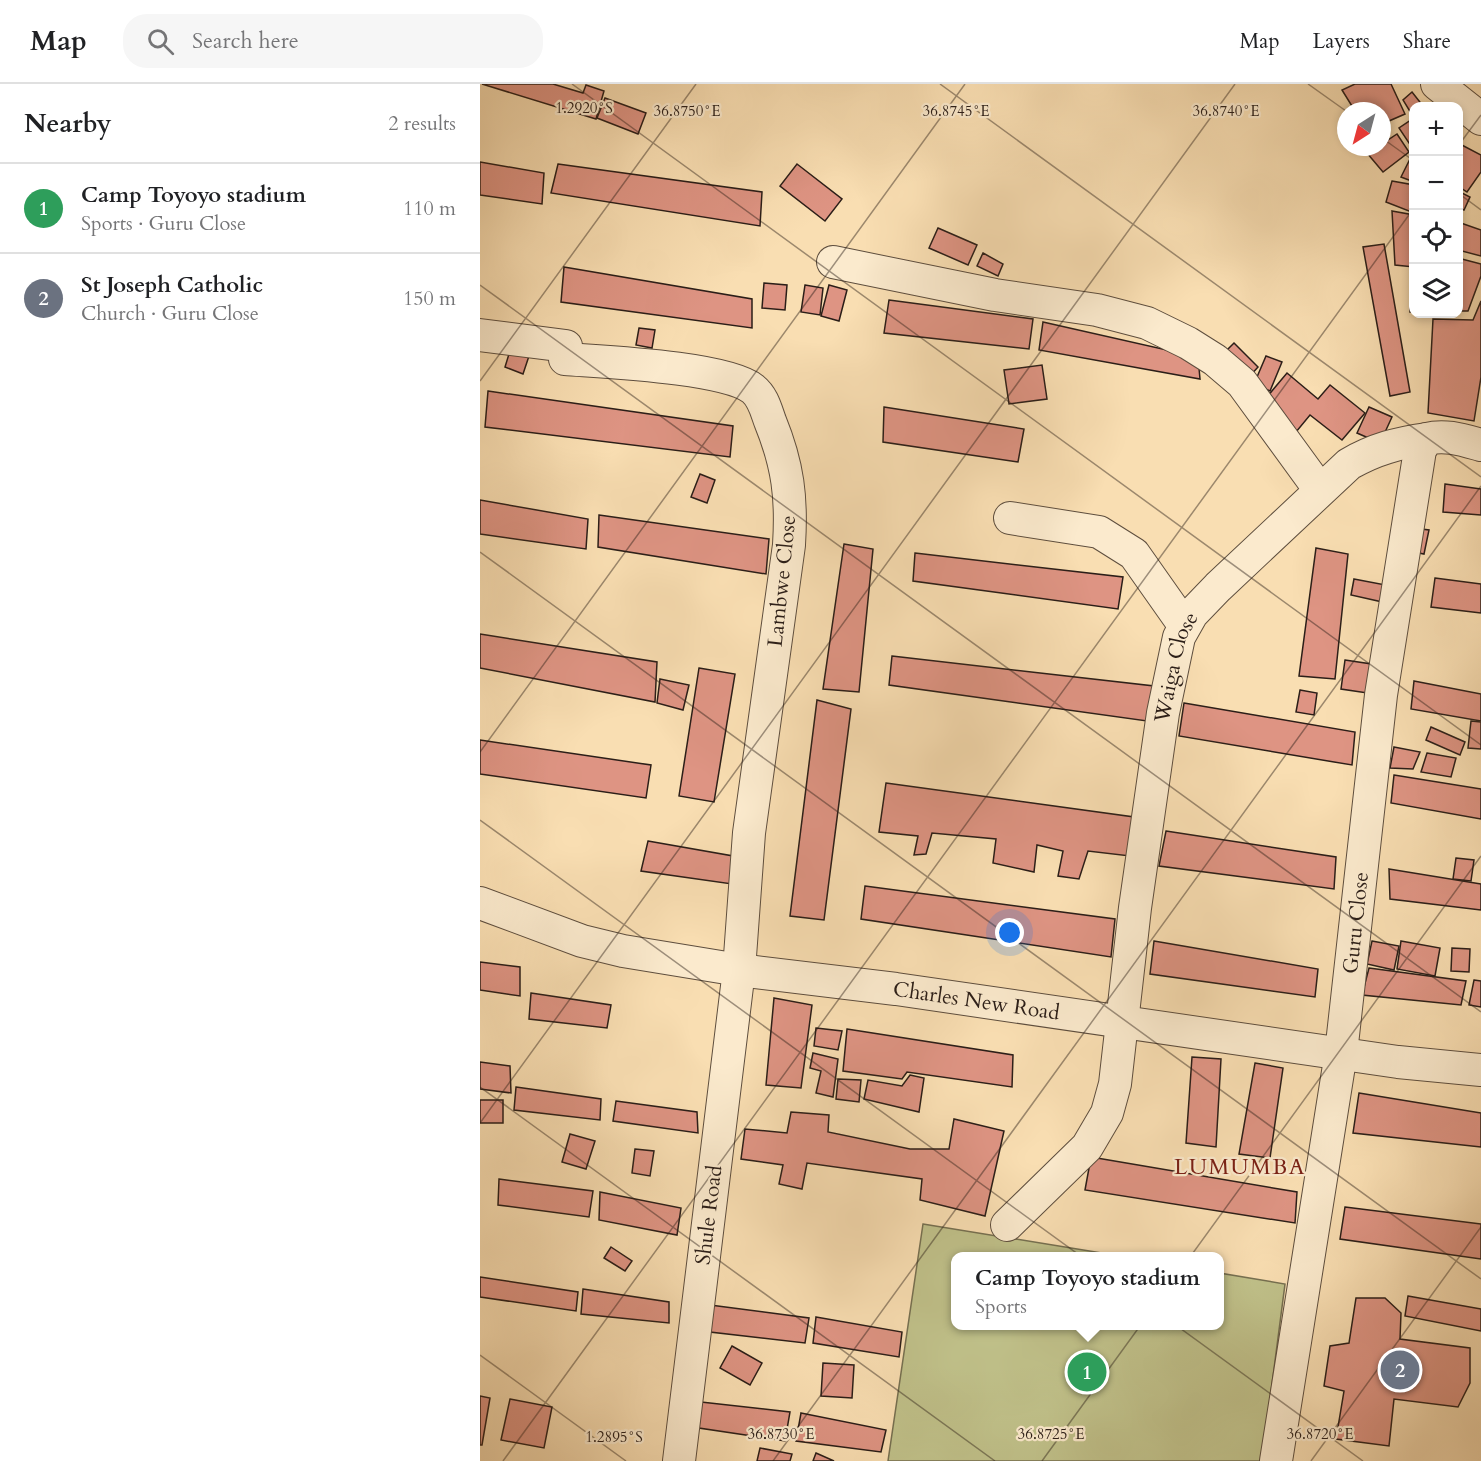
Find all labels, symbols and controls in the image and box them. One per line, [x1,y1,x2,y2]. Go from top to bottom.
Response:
search box [123,14,543,68]
text: Map [30,22,87,60]
icon: search [144,25,177,58]
text: Search here [192,26,299,56]
text: Map [1240,27,1280,56]
text: Layers [1313,27,1370,56]
text: Share [1403,27,1451,56]
text: 1.2920°S [555,98,613,118]
text: 36.8750°E [654,101,720,121]
text: 36.8745°E [923,101,989,121]
text: 36.8740°E [1193,101,1259,121]
north arrow [1337,102,1391,156]
map controls [1409,102,1463,318]
button: + [1409,102,1463,156]
text: Nearby [24,106,112,141]
text: 2 results [388,110,456,137]
button: − [1409,156,1463,210]
text: Camp Toyoyo stadium [81,180,306,210]
text: 1 [38,195,49,222]
text: 110 m [403,195,456,222]
text: Sports · Guru Close [81,210,246,237]
button: locate [1409,210,1463,264]
button: layers [1409,264,1463,318]
text: St Joseph Catholic [81,270,263,300]
text: 2 [38,285,49,312]
text: 150 m [403,285,456,312]
text: Church · Guru Close [81,300,259,327]
street label: Lambwe Close [761,514,803,648]
street label: Waiga Close [1147,606,1205,726]
street label: Guru Close [1335,870,1376,975]
your location [995,918,1024,947]
street label: Charles New Road [891,974,1062,1027]
district label: LUMUMBA [1174,1152,1306,1182]
street label: Shule Road [688,1163,730,1267]
popup [951,1252,1224,1330]
text: Camp Toyoyo stadium [975,1263,1200,1293]
text: Sports [975,1293,1027,1320]
pin: 2 [1380,1348,1420,1392]
pin: 1 [1068,1350,1106,1394]
text: 36.8730°E [748,1424,814,1444]
text: 36.8725°E [1018,1424,1084,1444]
text: 36.8720°E [1287,1424,1353,1444]
text: 1.2895°S [585,1427,643,1447]

